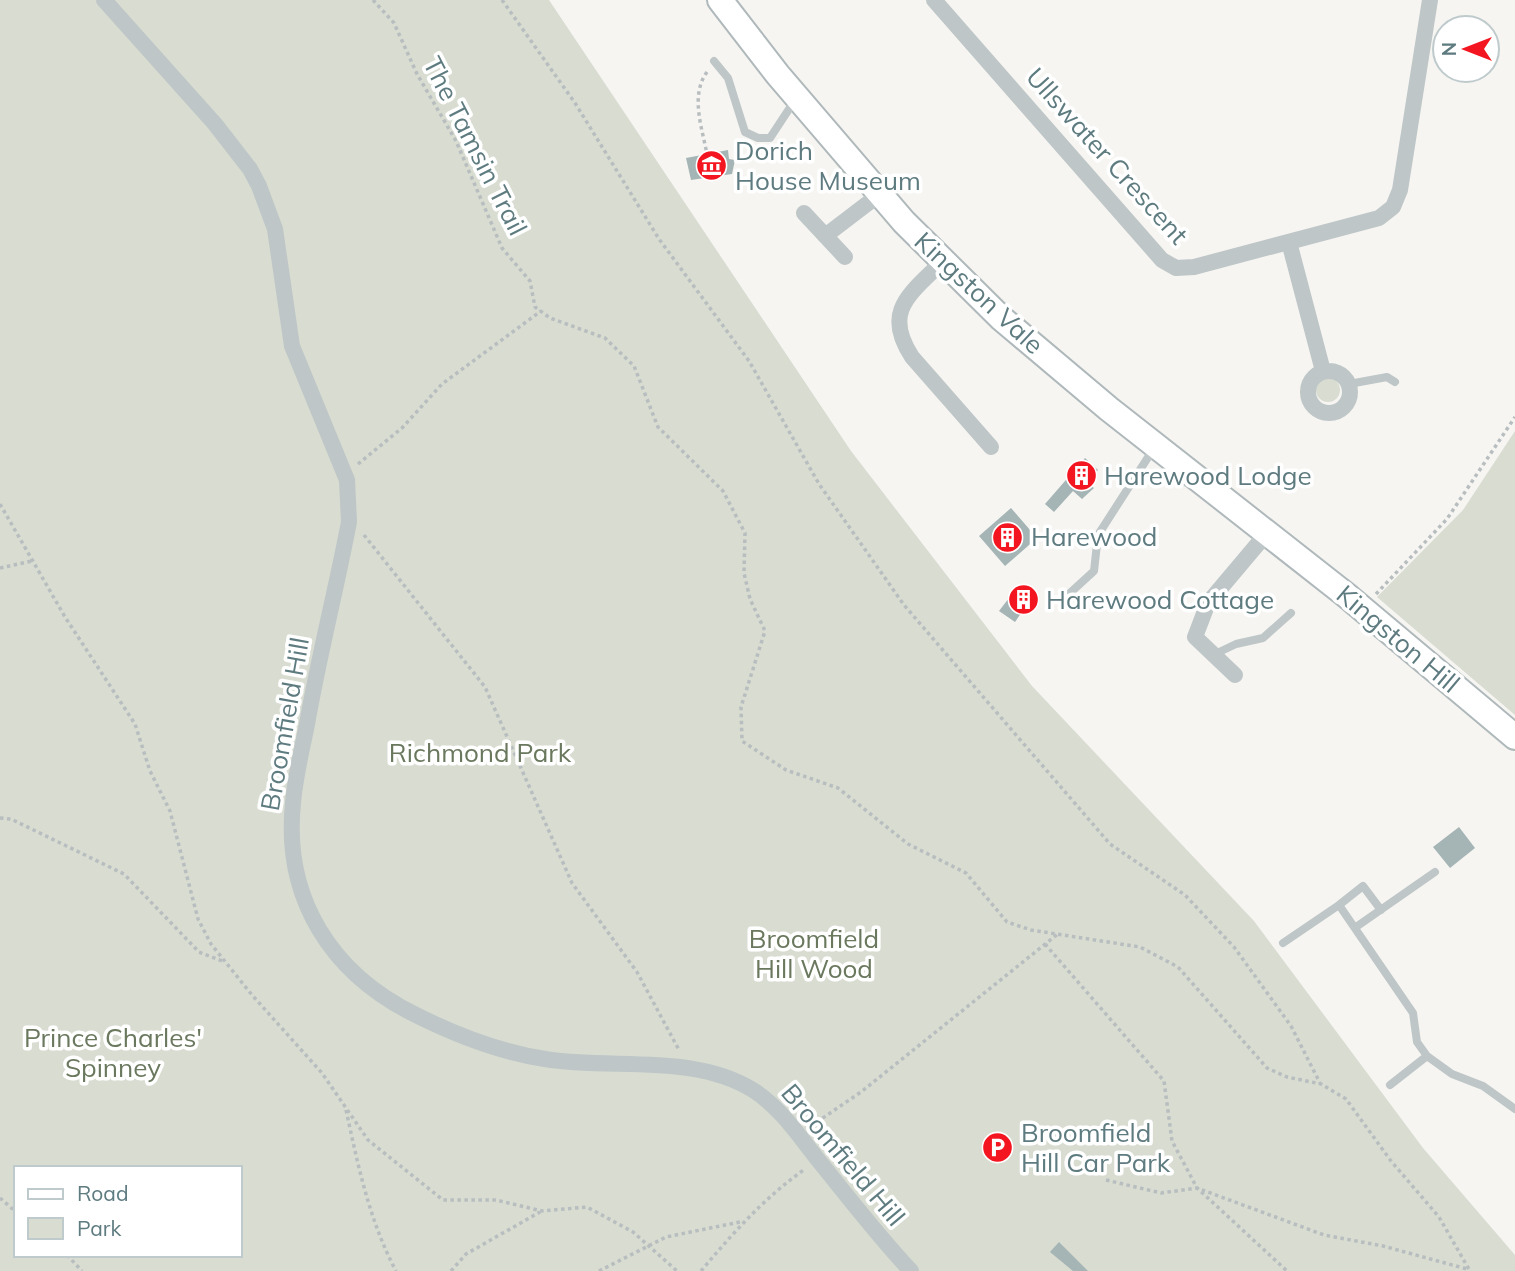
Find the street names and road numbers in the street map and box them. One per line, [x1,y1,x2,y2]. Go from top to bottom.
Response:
street label: The Tamsin Trail [416,51,535,241]
street label: Ullswater Crescent [1019,60,1195,251]
street label: Kingston Vale [908,224,1051,361]
street label: Kingston Hill [1330,578,1467,700]
street label: Broomfield Hill [253,635,316,813]
street label: Broomfield Hill [774,1077,912,1233]

